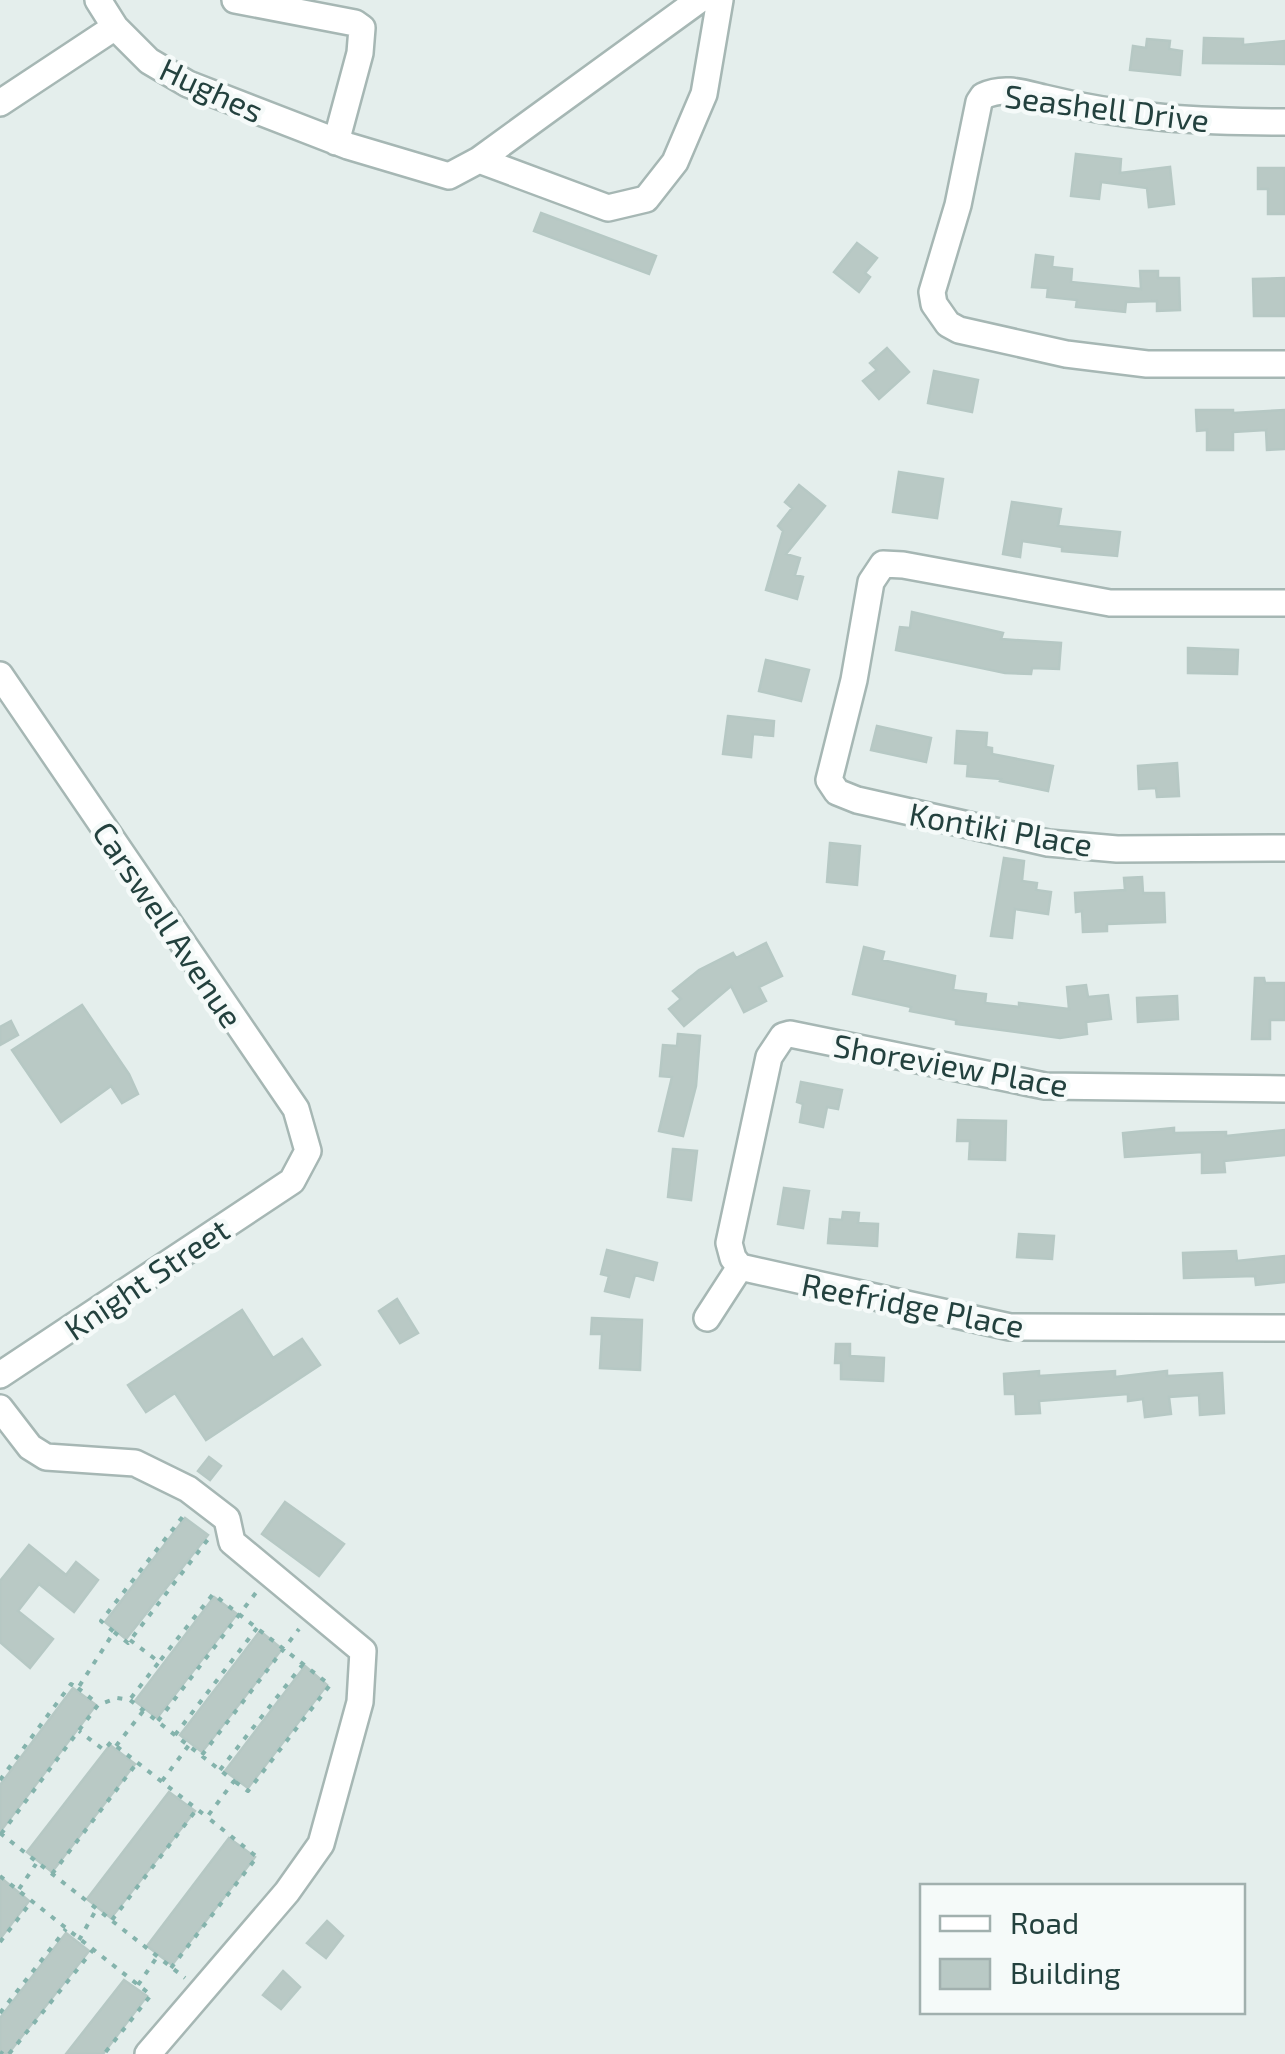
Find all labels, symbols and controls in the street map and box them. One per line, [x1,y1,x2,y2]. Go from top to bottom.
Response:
street label: Hughes [154,49,270,129]
street label: Seashell Drive [1002,76,1212,138]
street label: Kontiki Place [906,793,1096,863]
street label: Carswell Avenue [86,814,252,1034]
street label: Shoreview Place [831,1025,1071,1103]
street label: Knight Street [57,1209,235,1347]
street label: Reefridge Place [799,1264,1027,1344]
legend [920,1884,1245,2014]
text: Road [1010,1904,1079,1940]
text: Building [1010,1954,1121,1990]

